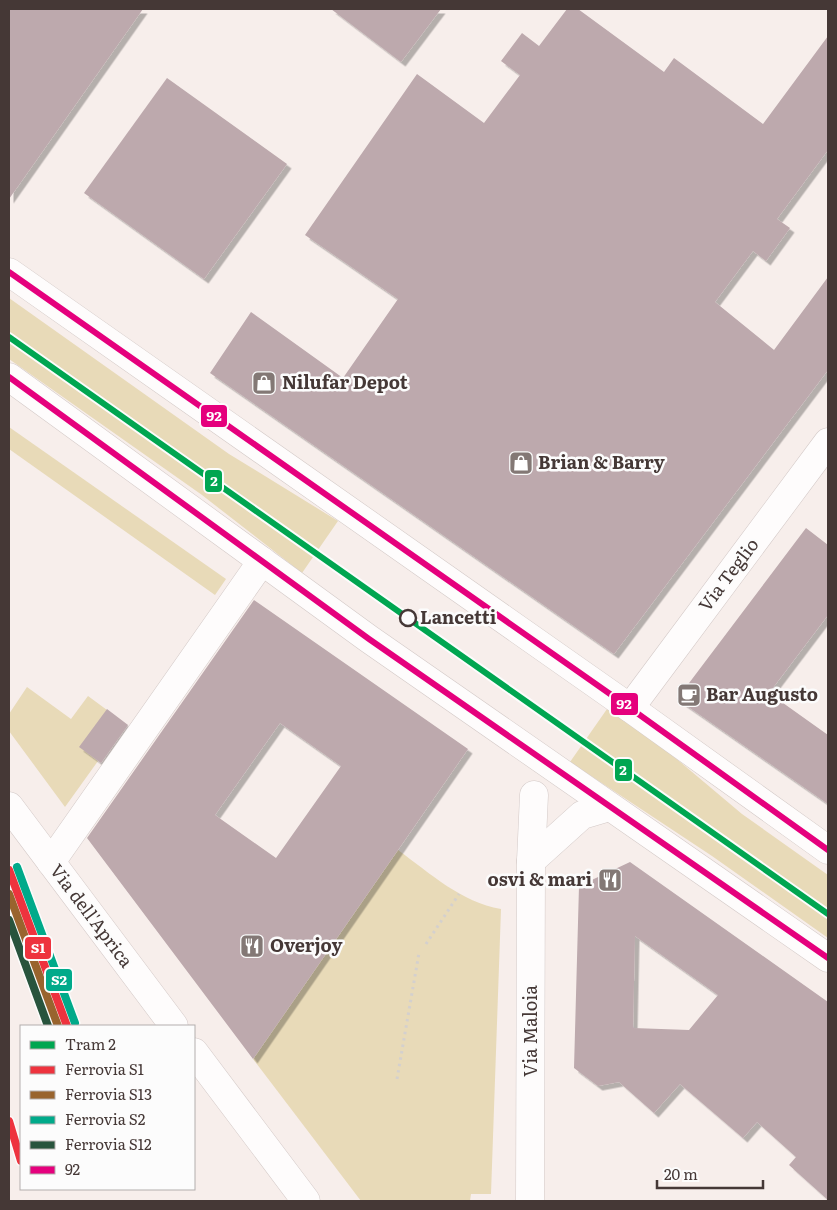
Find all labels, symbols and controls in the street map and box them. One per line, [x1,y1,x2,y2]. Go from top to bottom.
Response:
place label: Nilufar Depot [282,368,408,395]
shop icon: Nilufar Depot [251,370,277,396]
line badge: 92 [200,404,228,428]
text: 92 [206,405,222,425]
place label: Brian & Barry [538,448,665,475]
shop icon: Brian & Barry [508,450,534,476]
line badge: 2 [204,469,223,493]
text: 2 [210,470,218,490]
street label: Via Teglio [691,532,765,617]
place label: Lancetti [420,603,497,630]
marker: Lancetti [399,609,417,627]
place label: Bar Augusto [706,680,818,707]
cafe icon: Bar Augusto [676,682,702,708]
line badge: 92 [610,692,639,716]
text: 92 [616,693,632,713]
line badge: 2 [614,758,633,782]
text: 2 [619,759,627,779]
street label: Via dell'Aprica [44,857,140,973]
place label: osvi & mari [488,865,592,892]
restaurant icon: osvi & mari [597,867,623,893]
place label: Overjoy [270,931,342,958]
restaurant icon: Overjoy [239,933,265,959]
line badge: S1 [24,936,52,960]
text: S1 [31,937,45,957]
line badge: S2 [45,968,73,992]
text: S2 [51,969,68,989]
street label: Via Maloia [516,985,543,1077]
legend [20,1025,195,1190]
text: Tram 2 [65,1032,116,1055]
text: Ferrovia S1 [65,1057,144,1080]
text: Ferrovia S13 [65,1082,152,1105]
text: Ferrovia S2 [65,1107,146,1130]
text: Ferrovia S12 [65,1132,152,1155]
text: 92 [65,1157,81,1180]
scale bar [657,1158,763,1190]
text: 20 m [664,1162,698,1185]

